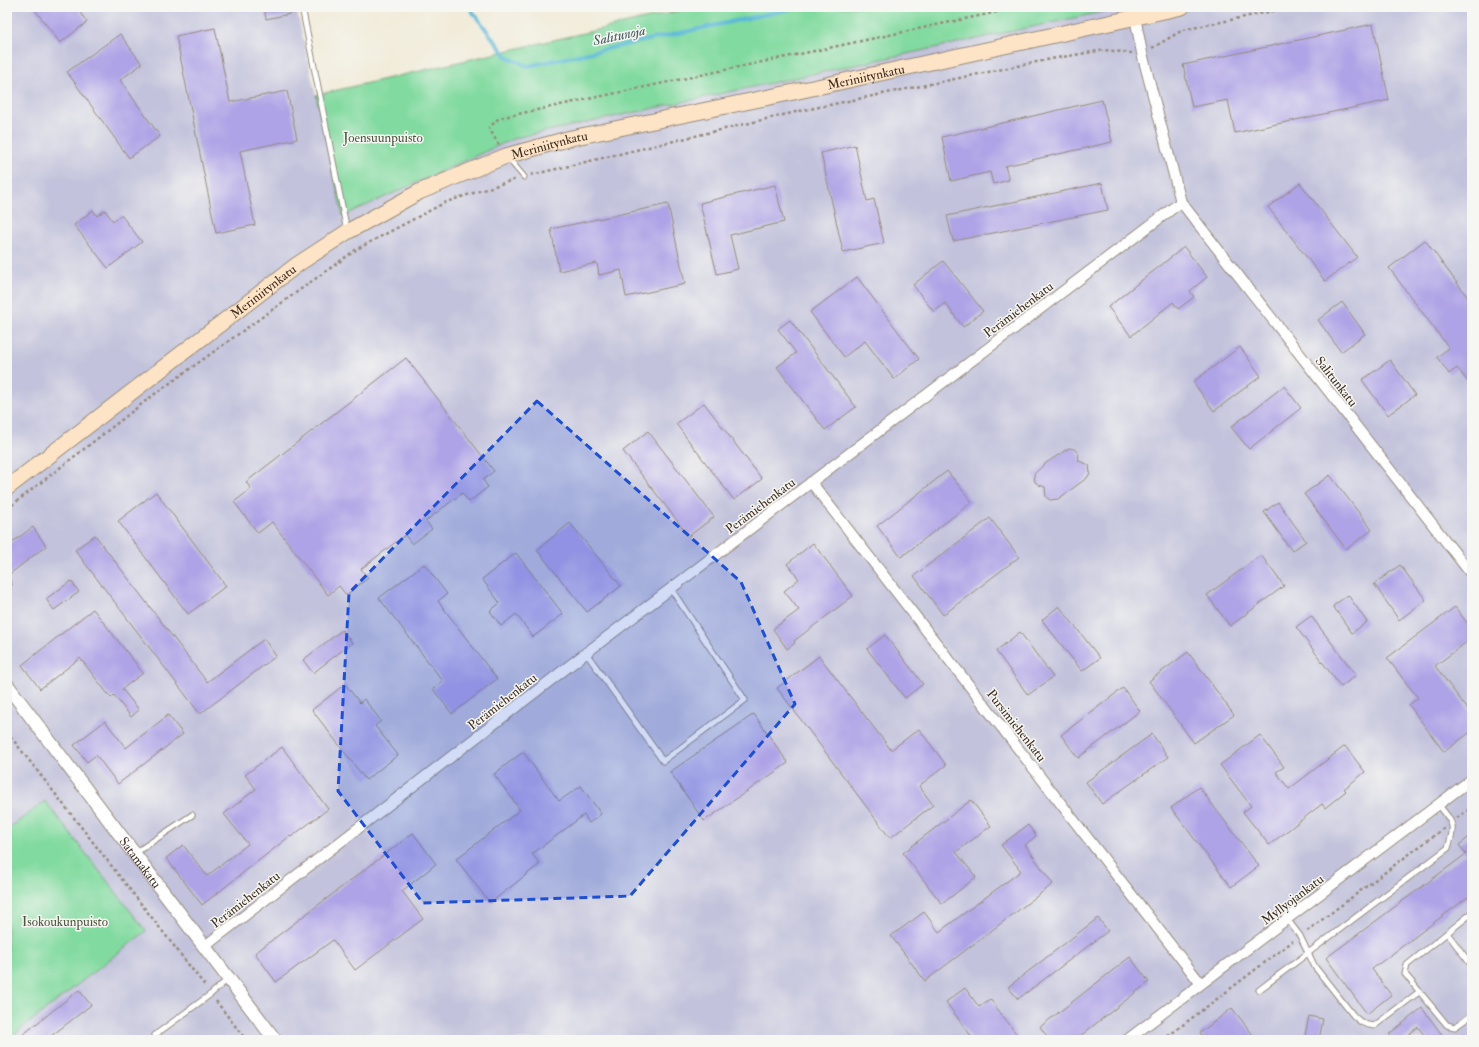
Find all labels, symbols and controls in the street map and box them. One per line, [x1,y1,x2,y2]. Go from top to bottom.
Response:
water label: Salitunoja [590,22,647,50]
street label: Meriniitynkatu [826,61,907,93]
street label: Meriniitynkatu [509,128,589,163]
park label: Joensuunpuisto [342,130,423,147]
street label: Meriniitynkatu [227,261,300,322]
street label: Perämiehenkatu [981,278,1057,341]
street label: Salitunkatu [1312,353,1361,410]
street label: Perämiehenkatu [723,474,799,537]
street label: Perämiehenkatu [465,670,541,734]
street label: Pursimiehenkatu [983,686,1050,765]
street label: Satamakatu [115,834,165,892]
street label: Perämiehenkatu [208,868,284,932]
street label: Myllyojankatu [1258,871,1328,929]
park label: Isokoukunpuisto [22,914,108,931]

